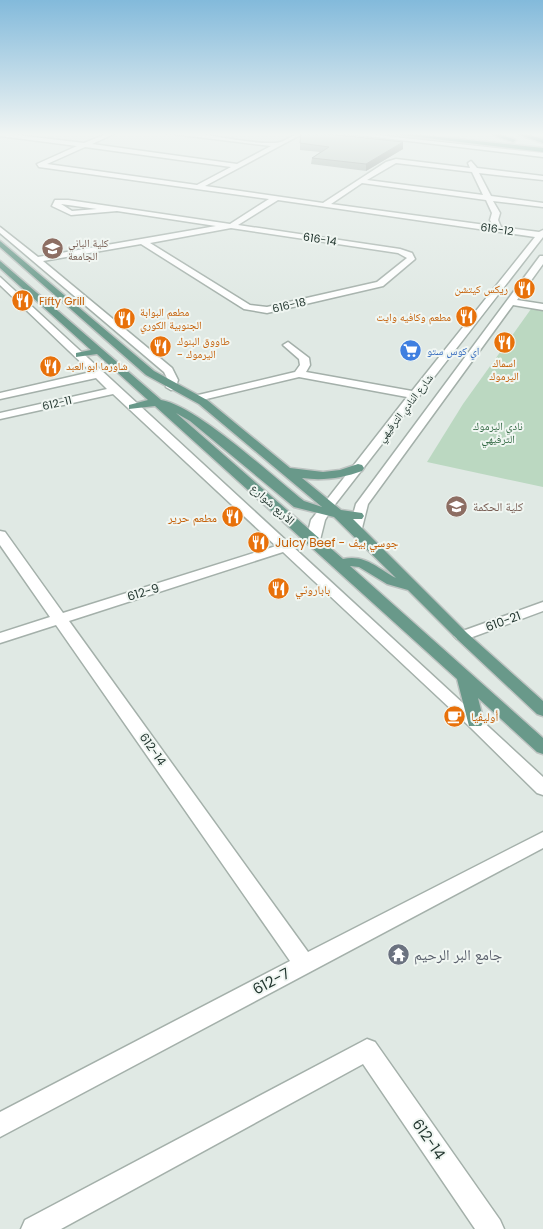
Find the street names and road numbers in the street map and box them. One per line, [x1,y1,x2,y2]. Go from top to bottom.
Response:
street label: 616-12 [479,219,515,239]
street label: 616-14 [302,228,338,250]
street label: 616-18 [271,293,307,317]
street label: شارع النادي الترفيهي [373,370,437,446]
street label: 612-11 [41,392,73,414]
street label: الأربع شوارع [247,480,299,529]
street label: 612-9 [125,579,161,605]
street label: 610-21 [483,607,523,635]
street label: 612-14 [136,729,171,769]
street label: 612-7 [249,962,293,1000]
street label: 612-14 [407,1114,451,1164]

